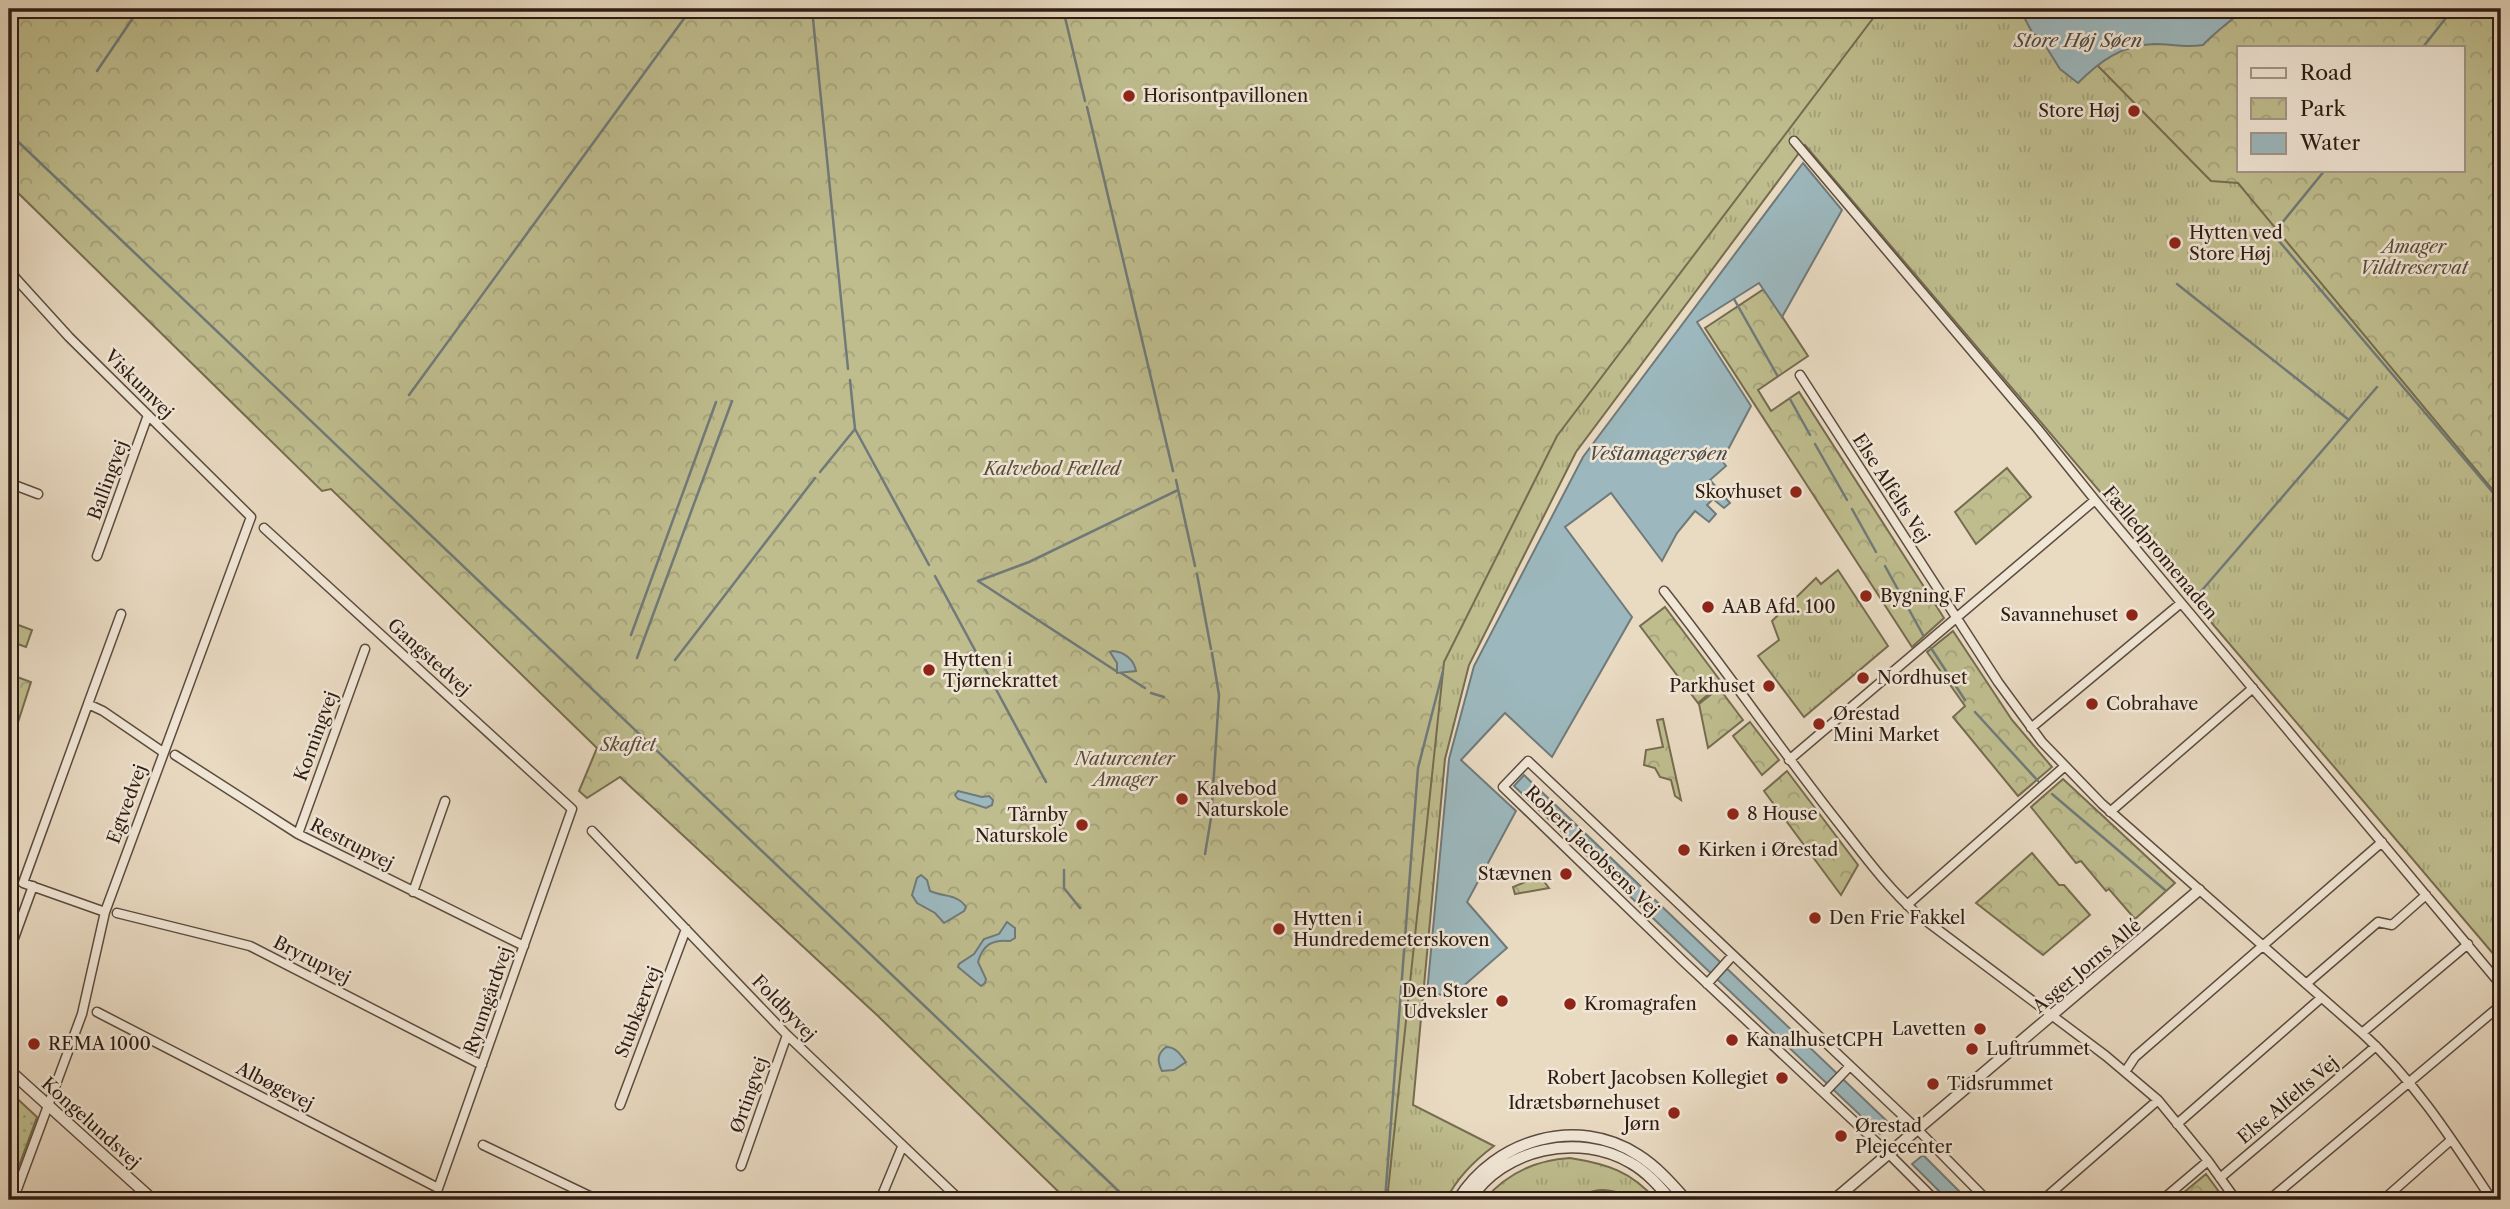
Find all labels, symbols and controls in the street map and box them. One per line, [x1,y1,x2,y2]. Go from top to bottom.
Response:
water label: Store Høj Søen [2013,29,2142,52]
legend [2237,46,2464,172]
text: Road [2300,60,2352,85]
place label: Horisontpavillonen [1143,85,1308,107]
marker: Horisontpavillonen [1121,88,1137,104]
text: Park [2300,96,2346,121]
place label: Store Høj [2038,100,2120,122]
marker: Store Høj [2126,103,2142,119]
text: Water [2299,130,2360,155]
place label: Hytten ved Store Høj [2189,222,2283,265]
marker: Hytten ved Store Høj [2167,235,2183,251]
park label: Amager Vildtreservat [2360,236,2470,279]
street label: Viskumvej [99,344,178,423]
street label: Else Alfelts Vej [1848,430,1934,546]
street label: Ballingvej [83,437,133,523]
water label: Vestamagersøen [1588,442,1728,465]
park label: Kalvebod Fælled [982,458,1123,480]
place label: Skovhuset [1695,481,1783,503]
street label: Fælledpromenaden [2098,482,2222,624]
marker: Skovhuset [1788,484,1804,500]
place label: Bygning F [1880,585,1966,607]
marker: Bygning F [1858,588,1874,604]
place label: AAB Afd. 100 [1721,596,1836,618]
marker: AAB Afd. 100 [1700,599,1716,615]
place label: Savannehuset [2000,604,2119,626]
marker: Savannehuset [2124,607,2140,623]
street label: Gangstedvej [383,614,475,700]
place label: Hytten i Tjørnekrattet [943,649,1059,692]
marker: Hytten i Tjørnekrattet [921,662,937,678]
place label: Nordhuset [1877,667,1968,689]
marker: Nordhuset [1855,670,1871,686]
place label: Parkhuset [1669,675,1756,697]
marker: Parkhuset [1761,678,1777,694]
street label: Korningvej [290,688,342,784]
place label: Cobrahave [2106,693,2198,715]
marker: Cobrahave [2084,696,2100,712]
place label: Ørestad Mini Market [1833,703,1940,746]
marker: Ørestad Mini Market [1811,716,1827,732]
park label: Skaftet [599,734,657,756]
park label: Naturcenter Amager [1073,748,1177,791]
street label: Egtvedvej [103,761,151,847]
place label: Kalvebod Naturskole [1196,778,1289,821]
street label: Robert Jacobsens Vej [1520,781,1664,921]
marker: Kalvebod Naturskole [1174,791,1190,807]
place label: 8 House [1747,803,1818,825]
place label: Tårnby Naturskole [975,804,1069,847]
marker: 8 House [1725,806,1741,822]
street label: Restrupvej [306,814,398,874]
marker: Tårnby Naturskole [1074,817,1090,833]
place label: Kirken i Ørestad [1698,839,1838,861]
marker: Kirken i Ørestad [1676,842,1692,858]
place label: Stævnen [1478,863,1552,885]
marker: Stævnen [1558,866,1574,882]
place label: Den Frie Fakkel [1829,907,1965,929]
place label: Hytten i Hundredemeterskoven [1293,908,1489,951]
marker: Den Frie Fakkel [1807,910,1823,926]
street label: Asger Jorns Allé [2028,914,2146,1018]
marker: Hytten i Hundredemeterskoven [1271,921,1287,937]
street label: Bryrupvej [270,931,354,989]
street label: Ryumgårdvej [459,944,517,1056]
street label: Stubkærvej [610,963,666,1061]
street label: Foldbyvej [747,970,821,1046]
place label: Den Store Udveksler [1402,980,1488,1023]
marker: Den Store Udveksler [1494,993,1510,1009]
place label: Kromagrafen [1584,993,1697,1015]
marker: Kromagrafen [1562,996,1578,1012]
place label: Lavetten [1892,1018,1966,1040]
marker: Lavetten [1972,1021,1988,1037]
place label: KanalhusetCPH [1746,1029,1883,1051]
marker: KanalhusetCPH [1724,1032,1740,1048]
place label: REMA 1000 [48,1033,151,1055]
marker: REMA 1000 [26,1036,42,1052]
place label: Luftrummet [1986,1038,2091,1060]
marker: Luftrummet [1964,1041,1980,1057]
street label: Else Alfelts Vej [2233,1051,2343,1149]
street label: Ørtingvej [726,1054,772,1136]
street label: Albøgevej [232,1057,318,1115]
place label: Robert Jacobsen Kollegiet [1547,1067,1769,1089]
marker: Robert Jacobsen Kollegiet [1774,1070,1790,1086]
street label: Kongelundsvej [37,1073,145,1173]
place label: Tidsrummet [1947,1073,2054,1095]
marker: Tidsrummet [1925,1076,1941,1092]
place label: Idrætsbørnehuset Jørn [1508,1092,1661,1135]
marker: Idrætsbørnehuset Jørn [1666,1105,1682,1121]
place label: Ørestad Plejecenter [1855,1115,1953,1158]
marker: Ørestad Plejecenter [1833,1128,1849,1144]

